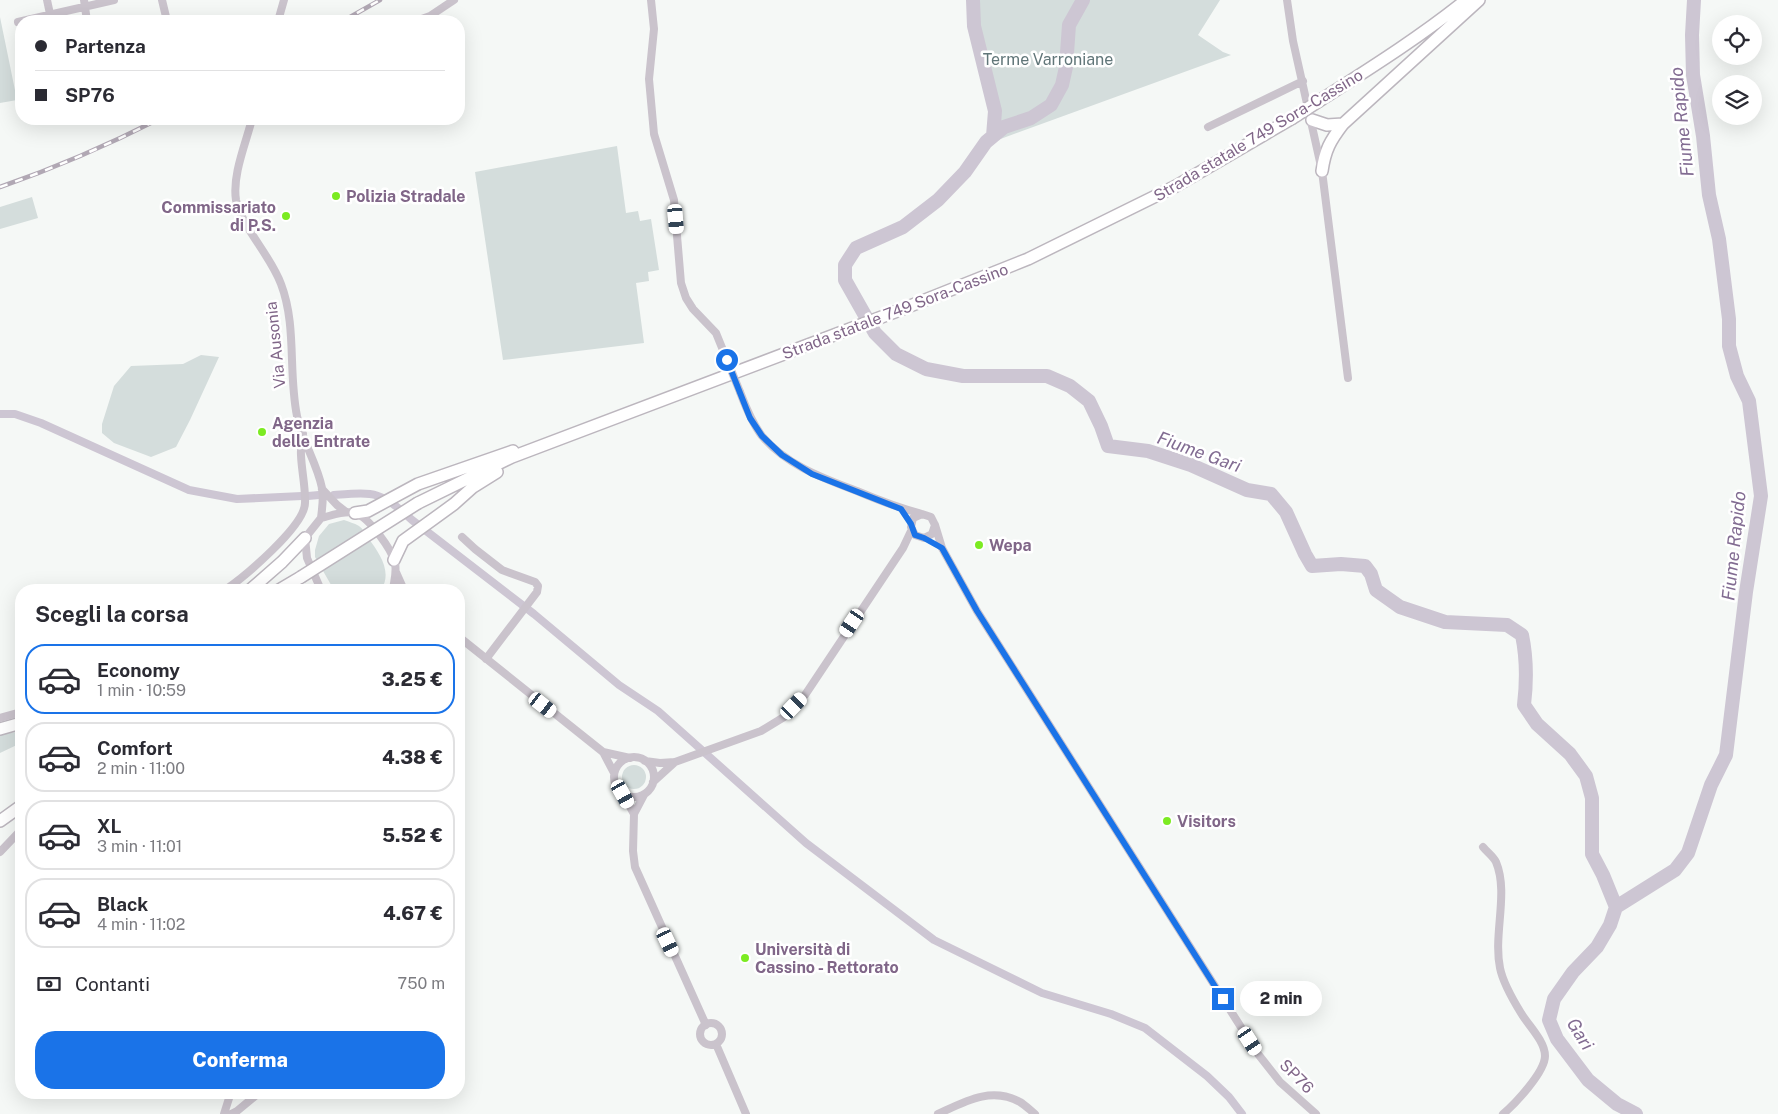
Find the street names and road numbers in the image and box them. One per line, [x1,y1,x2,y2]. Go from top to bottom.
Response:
street label: Strada statale 749 Sora-Cassino [1150,65,1366,206]
street label: Strada statale 749 Sora-Cassino [779,259,1011,363]
street label: Via Ausonia [261,301,290,389]
street label: SP76 [1276,1055,1318,1097]

